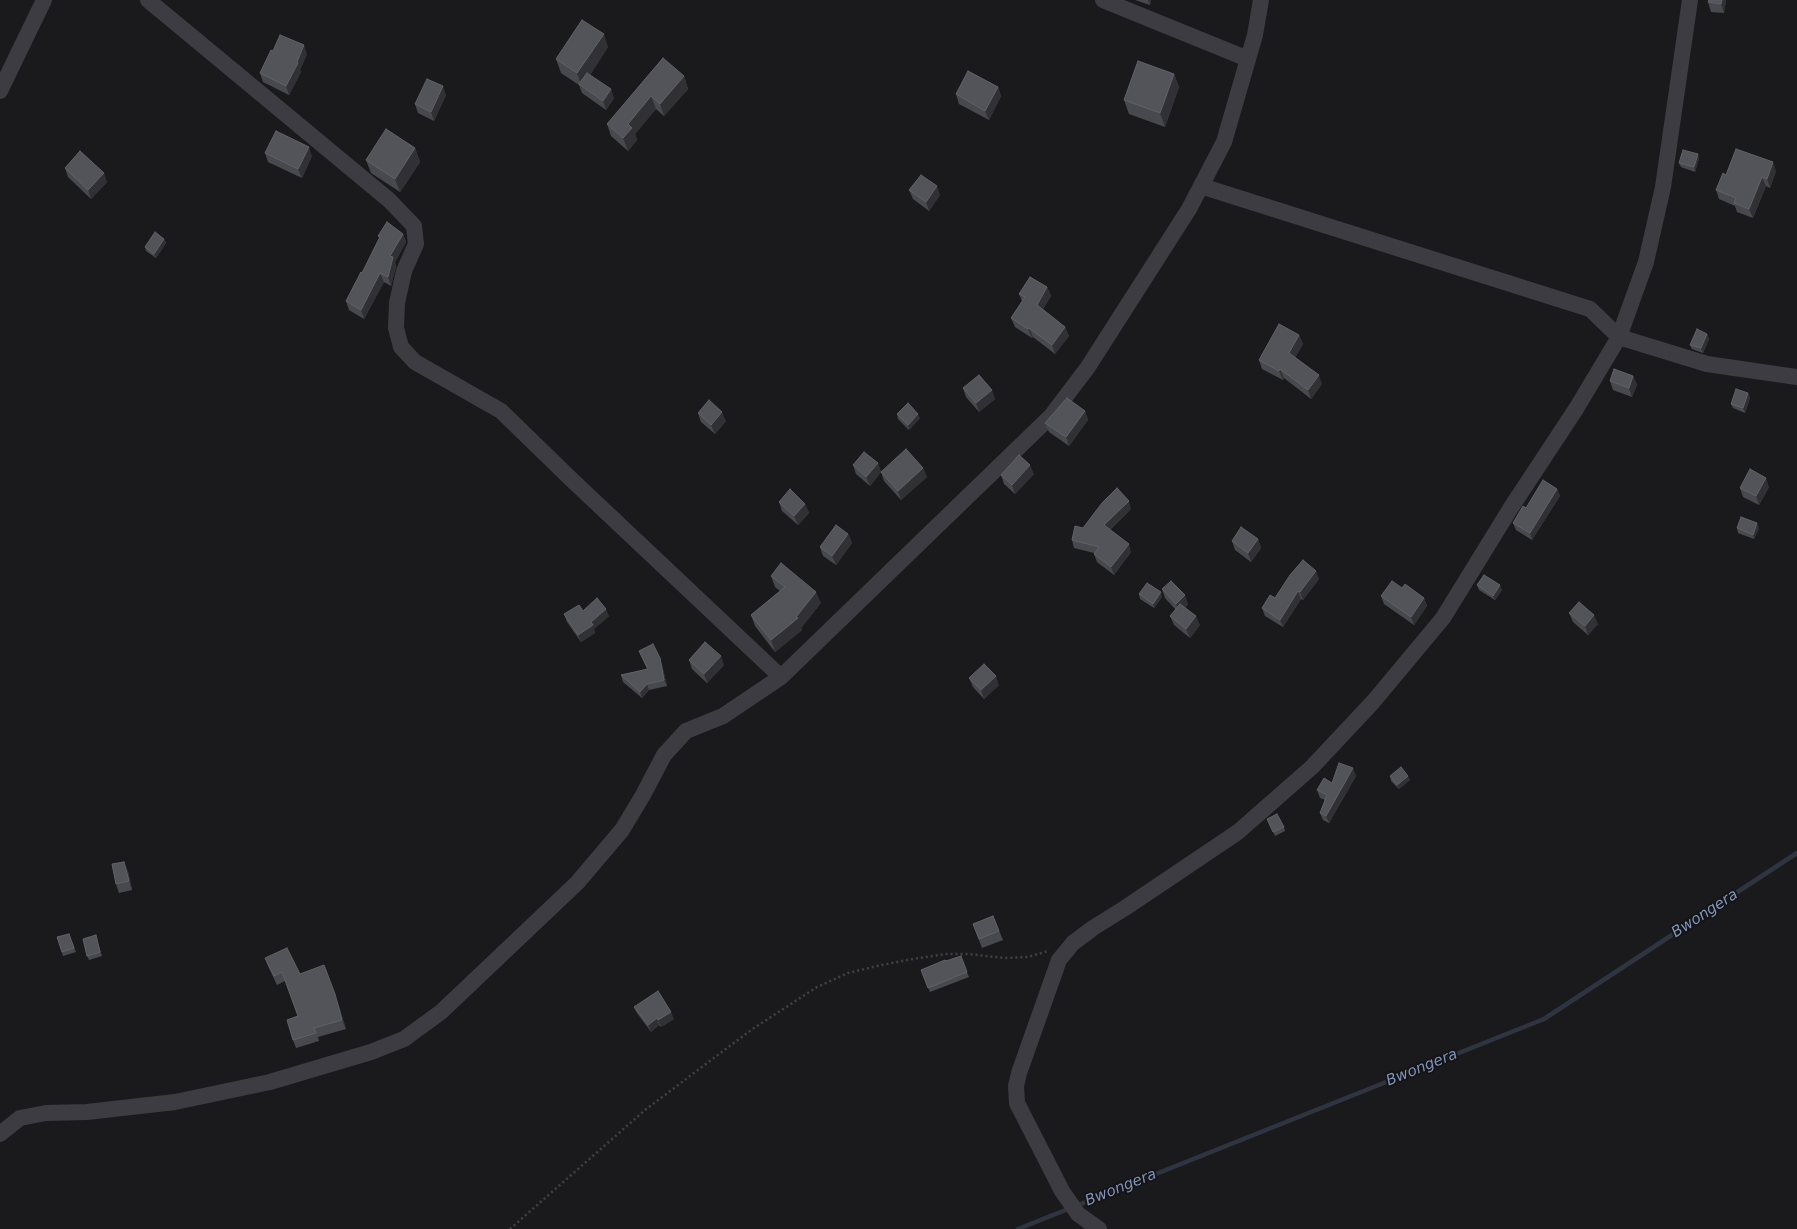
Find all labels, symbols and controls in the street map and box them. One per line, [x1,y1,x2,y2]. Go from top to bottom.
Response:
water label: Bwongera [1669,886,1741,942]
water label: Bwongera [1384,1046,1460,1090]
water label: Bwongera [1083,1166,1159,1210]

